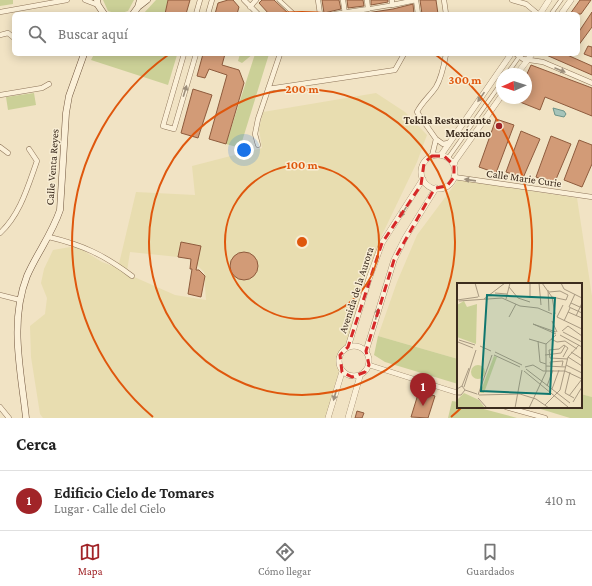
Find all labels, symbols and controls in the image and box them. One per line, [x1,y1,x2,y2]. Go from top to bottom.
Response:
search box [12,12,580,56]
icon: search [26,23,48,45]
text: Buscar aquí [58,26,128,42]
one-way arrow [555,67,566,73]
north arrow [496,68,532,104]
text: 300 m [449,73,482,87]
text: 200 m [285,82,319,96]
one-way arrow [182,85,188,97]
one-way arrow [477,92,485,103]
place label: Tekila Restaurante Mexicano [403,114,491,139]
marker: Tekila Restaurante Mexicano [494,121,504,131]
street label: Calle Venta Reyes [43,128,62,206]
your location [234,140,254,160]
text: 100 m [286,158,319,172]
street label: Calle Marie Curie [486,167,563,189]
one-way arrow [464,177,476,183]
one-way arrow [399,207,407,217]
centre of rings [295,235,309,249]
street label: Avenida de la Aurora [336,245,376,335]
inset map [457,283,582,408]
one-way arrow [374,308,380,320]
pin: 1 [410,373,436,406]
one-way arrow [332,389,338,401]
text: Cerca [16,435,56,454]
text: Edificio Cielo de Tomares [54,485,214,501]
text: 1 [27,493,31,508]
text: 410 m [545,493,576,508]
text: Lugar · Calle del Cielo [54,501,166,516]
tab: Mapa [78,541,103,577]
tab: Cómo llegar [258,541,311,577]
tab: Guardados [466,541,514,577]

